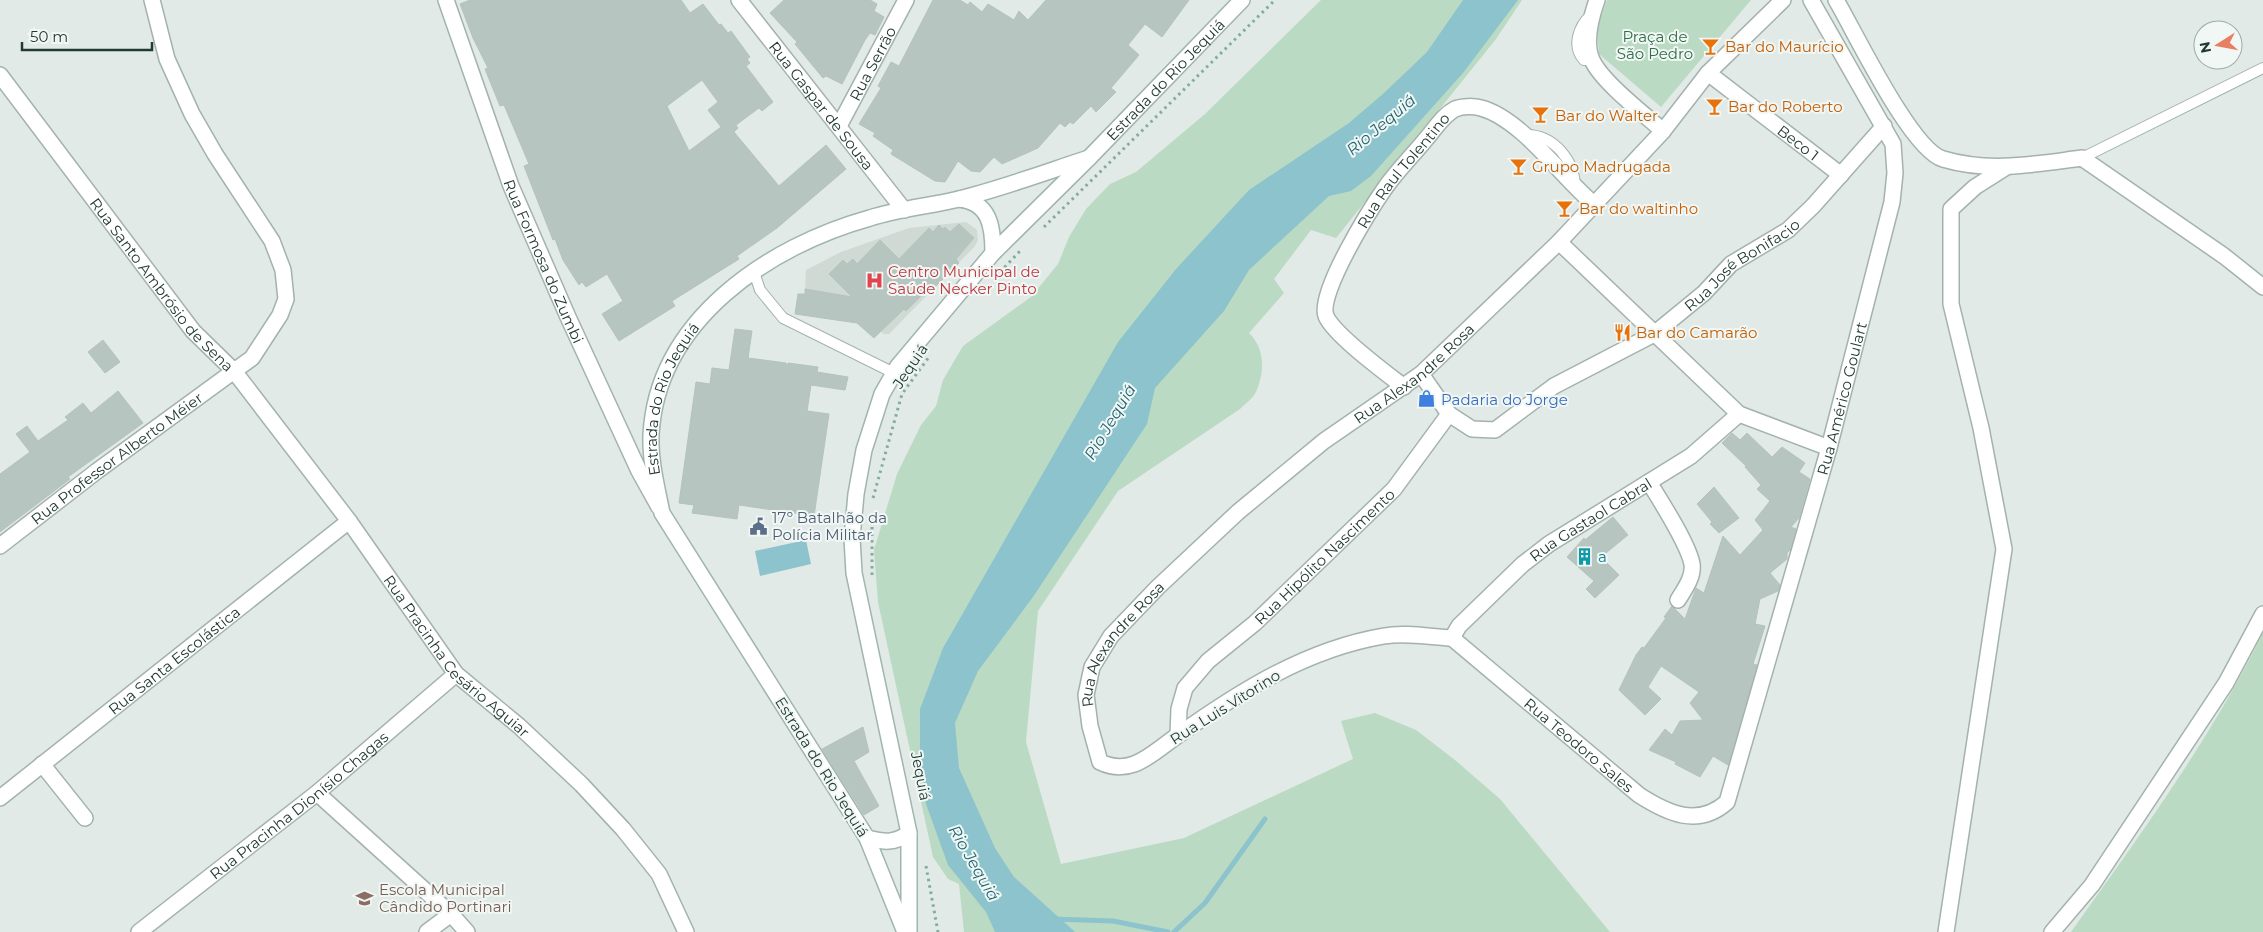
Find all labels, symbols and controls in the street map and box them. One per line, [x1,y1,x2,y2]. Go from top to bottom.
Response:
street label: Estrada do Rio Jequiá [1102,14,1228,144]
scale bar [22,20,152,52]
north arrow [2193,20,2243,70]
street label: Rua Serrão [845,23,900,104]
text: 50 m [30,27,68,46]
park label: Praça de São Pedro [1617,27,1693,63]
bar icon: Bar do Maurício [1701,36,1721,56]
street label: Rua Gaspar de Sousa [765,37,878,174]
place label: Bar do Maurício [1725,37,1844,56]
text: N [2195,40,2215,55]
water label: Rio Jequiá [1343,91,1420,159]
bar icon: Bar do Roberto [1704,96,1724,116]
place label: Bar do Roberto [1728,97,1843,116]
bar icon: Bar do Walter [1531,105,1551,125]
place label: Bar do Walter [1555,106,1658,125]
street label: Rua Raul Tolentino [1352,108,1453,231]
street label: Beco 1 [1774,120,1823,164]
bar icon: Grupo Madrugada [1508,156,1528,176]
place label: Grupo Madrugada [1532,157,1671,176]
street label: Rua Formosa do Zumbi [500,177,588,346]
street label: Rua Santo Ambrósio de Sena [86,194,238,375]
bar icon: Bar do waltinho [1555,198,1575,218]
place label: Bar do waltinho [1579,199,1698,218]
street label: Rua José Bonifacio [1680,215,1803,315]
place label: Centro Municipal de Saúde Necker Pinto [888,262,1040,298]
hospital icon: Centro Municipal de Saúde Necker Pinto [864,270,884,290]
street label: Estrada do Rio Jequiá [641,318,703,477]
street label: Rua Alexandre Rosa [1350,319,1478,427]
street label: Rua Américo Goulart [1812,320,1870,477]
restaurant icon: Bar do Camarão [1612,322,1632,342]
place label: Bar do Camarão [1636,323,1757,342]
street label: Jequiá [888,340,932,393]
water label: Rio Jequiá [1080,381,1140,463]
street label: Rua Professor Alberto Méier [27,388,206,528]
shop icon: Padaria do Jorge [1417,389,1437,409]
place label: Padaria do Jorge [1441,390,1568,409]
street label: Rua Gastaol Cabral [1526,474,1654,566]
street label: Rua Hipólito Nascimento [1250,484,1398,628]
place label: 17º Batalhão da Polícia Militar [772,508,887,544]
public building icon: 17º Batalhão da Polícia Militar [748,516,768,536]
building icon: a [1574,546,1594,566]
place label: a [1598,547,1607,565]
street label: Rua Pracinha Cesário Aguiar [380,571,534,741]
street label: Rua Alexandre Rosa [1076,577,1168,708]
street label: Rua Santa Escolástica [104,602,244,718]
street label: Rua Luis Vitorino [1166,665,1284,749]
street label: Estrada do Rio Jequiá [771,693,873,841]
street label: Rua Teodoro Sales [1520,693,1638,796]
street label: Rua Pracinha Dionísio Chagas [205,727,392,883]
street label: Jequiá [907,749,935,802]
water label: Rio Jequiá [945,822,1003,904]
place label: Escola Municipal Cândido Portinari [379,880,512,916]
school or university icon: Escola Municipal Cândido Portinari [355,888,375,908]

